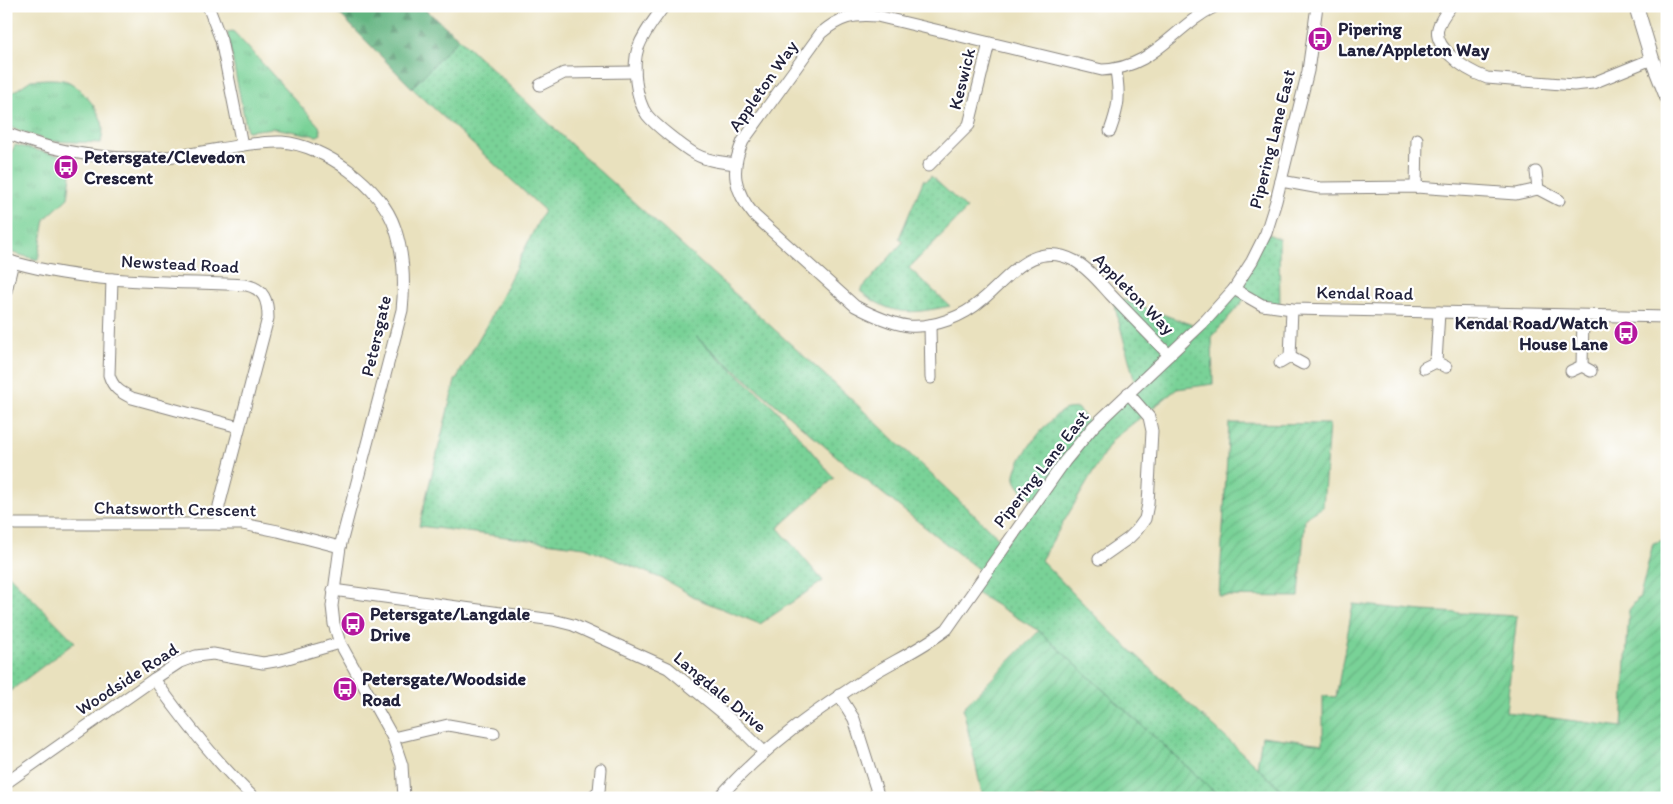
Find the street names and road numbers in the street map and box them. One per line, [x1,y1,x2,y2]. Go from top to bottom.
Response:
street label: Appleton Way [723,36,803,136]
street label: Keswick [944,45,980,112]
street label: Pipering Lane East [1244,67,1300,211]
street label: Appleton Way [1089,249,1180,340]
street label: Newstead Road [120,250,240,278]
street label: Kendal Road [1316,281,1414,305]
street label: Petersgate [356,293,396,379]
street label: Pipering Lane East [988,406,1094,532]
street label: Chatsworth Crescent [94,497,257,521]
street label: Woodside Road [72,638,182,720]
street label: Langdale Drive [669,647,771,737]

